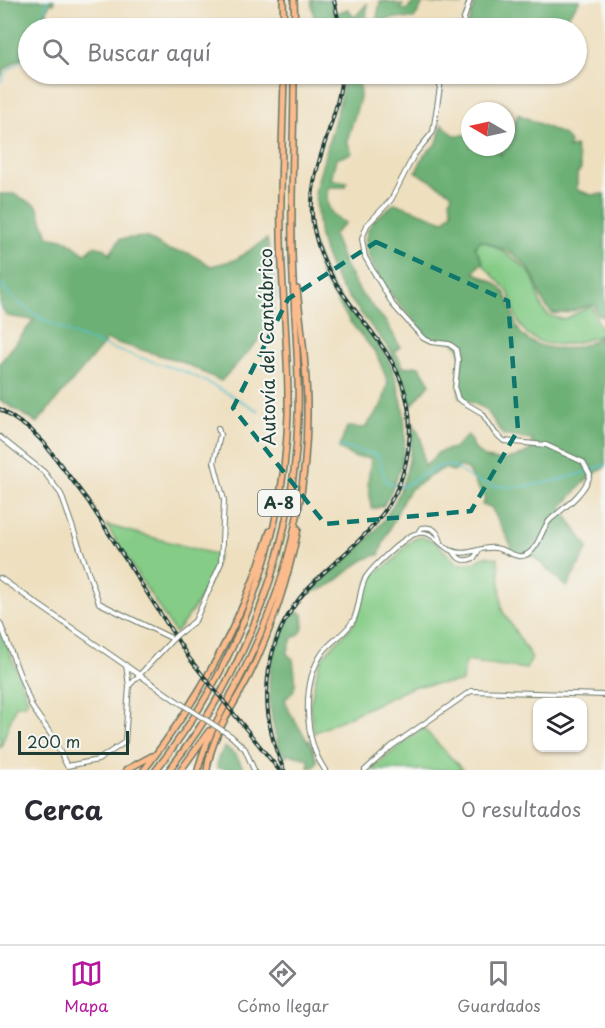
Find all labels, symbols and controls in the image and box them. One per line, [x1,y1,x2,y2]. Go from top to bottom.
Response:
search box [18,18,587,84]
icon: search [39,35,72,68]
text: Buscar aquí [87,35,211,68]
north arrow [461,102,515,156]
street label: Autovía del Cantábrico [251,248,282,446]
road number: A-8 [258,490,300,516]
map controls [533,698,587,752]
button: layers [533,698,587,752]
scale bar [18,728,129,756]
text: 200 m [27,729,80,753]
text: Cerca [24,790,103,829]
text: 0 resultados [461,794,581,824]
tab: Mapa [64,957,108,1017]
tab: Cómo llegar [237,957,329,1017]
tab: Guardados [457,957,541,1017]

